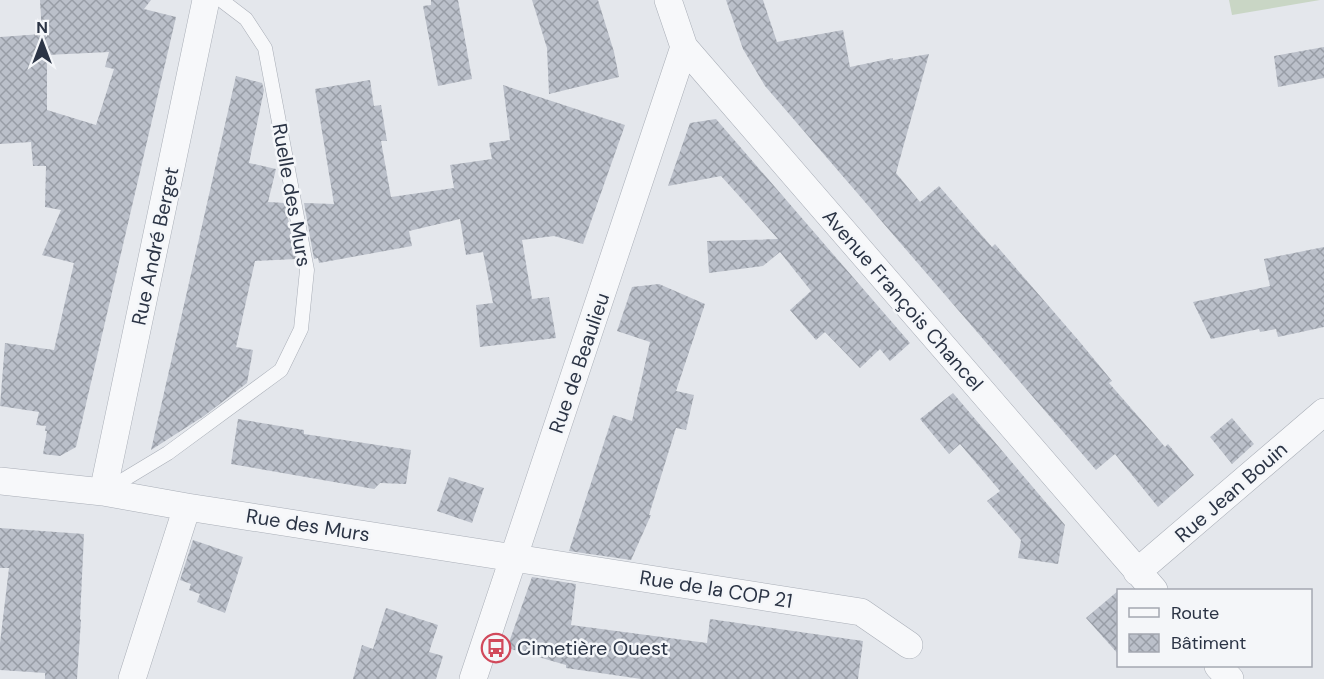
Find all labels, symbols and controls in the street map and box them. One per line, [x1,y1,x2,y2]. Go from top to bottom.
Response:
north arrow [12,12,72,72]
text: N [36,17,48,38]
street label: Ruelle des Murs [267,121,317,269]
street label: Rue André Berget [126,164,185,328]
street label: Avenue François Chancel [817,204,989,396]
street label: Rue de Beaulieu [543,289,615,437]
street label: Rue Jean Bouin [1169,436,1293,548]
street label: Rue des Murs [244,502,372,548]
street label: Rue de la COP 21 [638,564,794,614]
legend [1117,589,1312,667]
text: Route [1171,601,1219,625]
text: Bâtiment [1171,631,1246,655]
bus stop icon: Cimetière Ouest [480,632,512,664]
place label: Cimetière Ouest [517,635,669,661]

